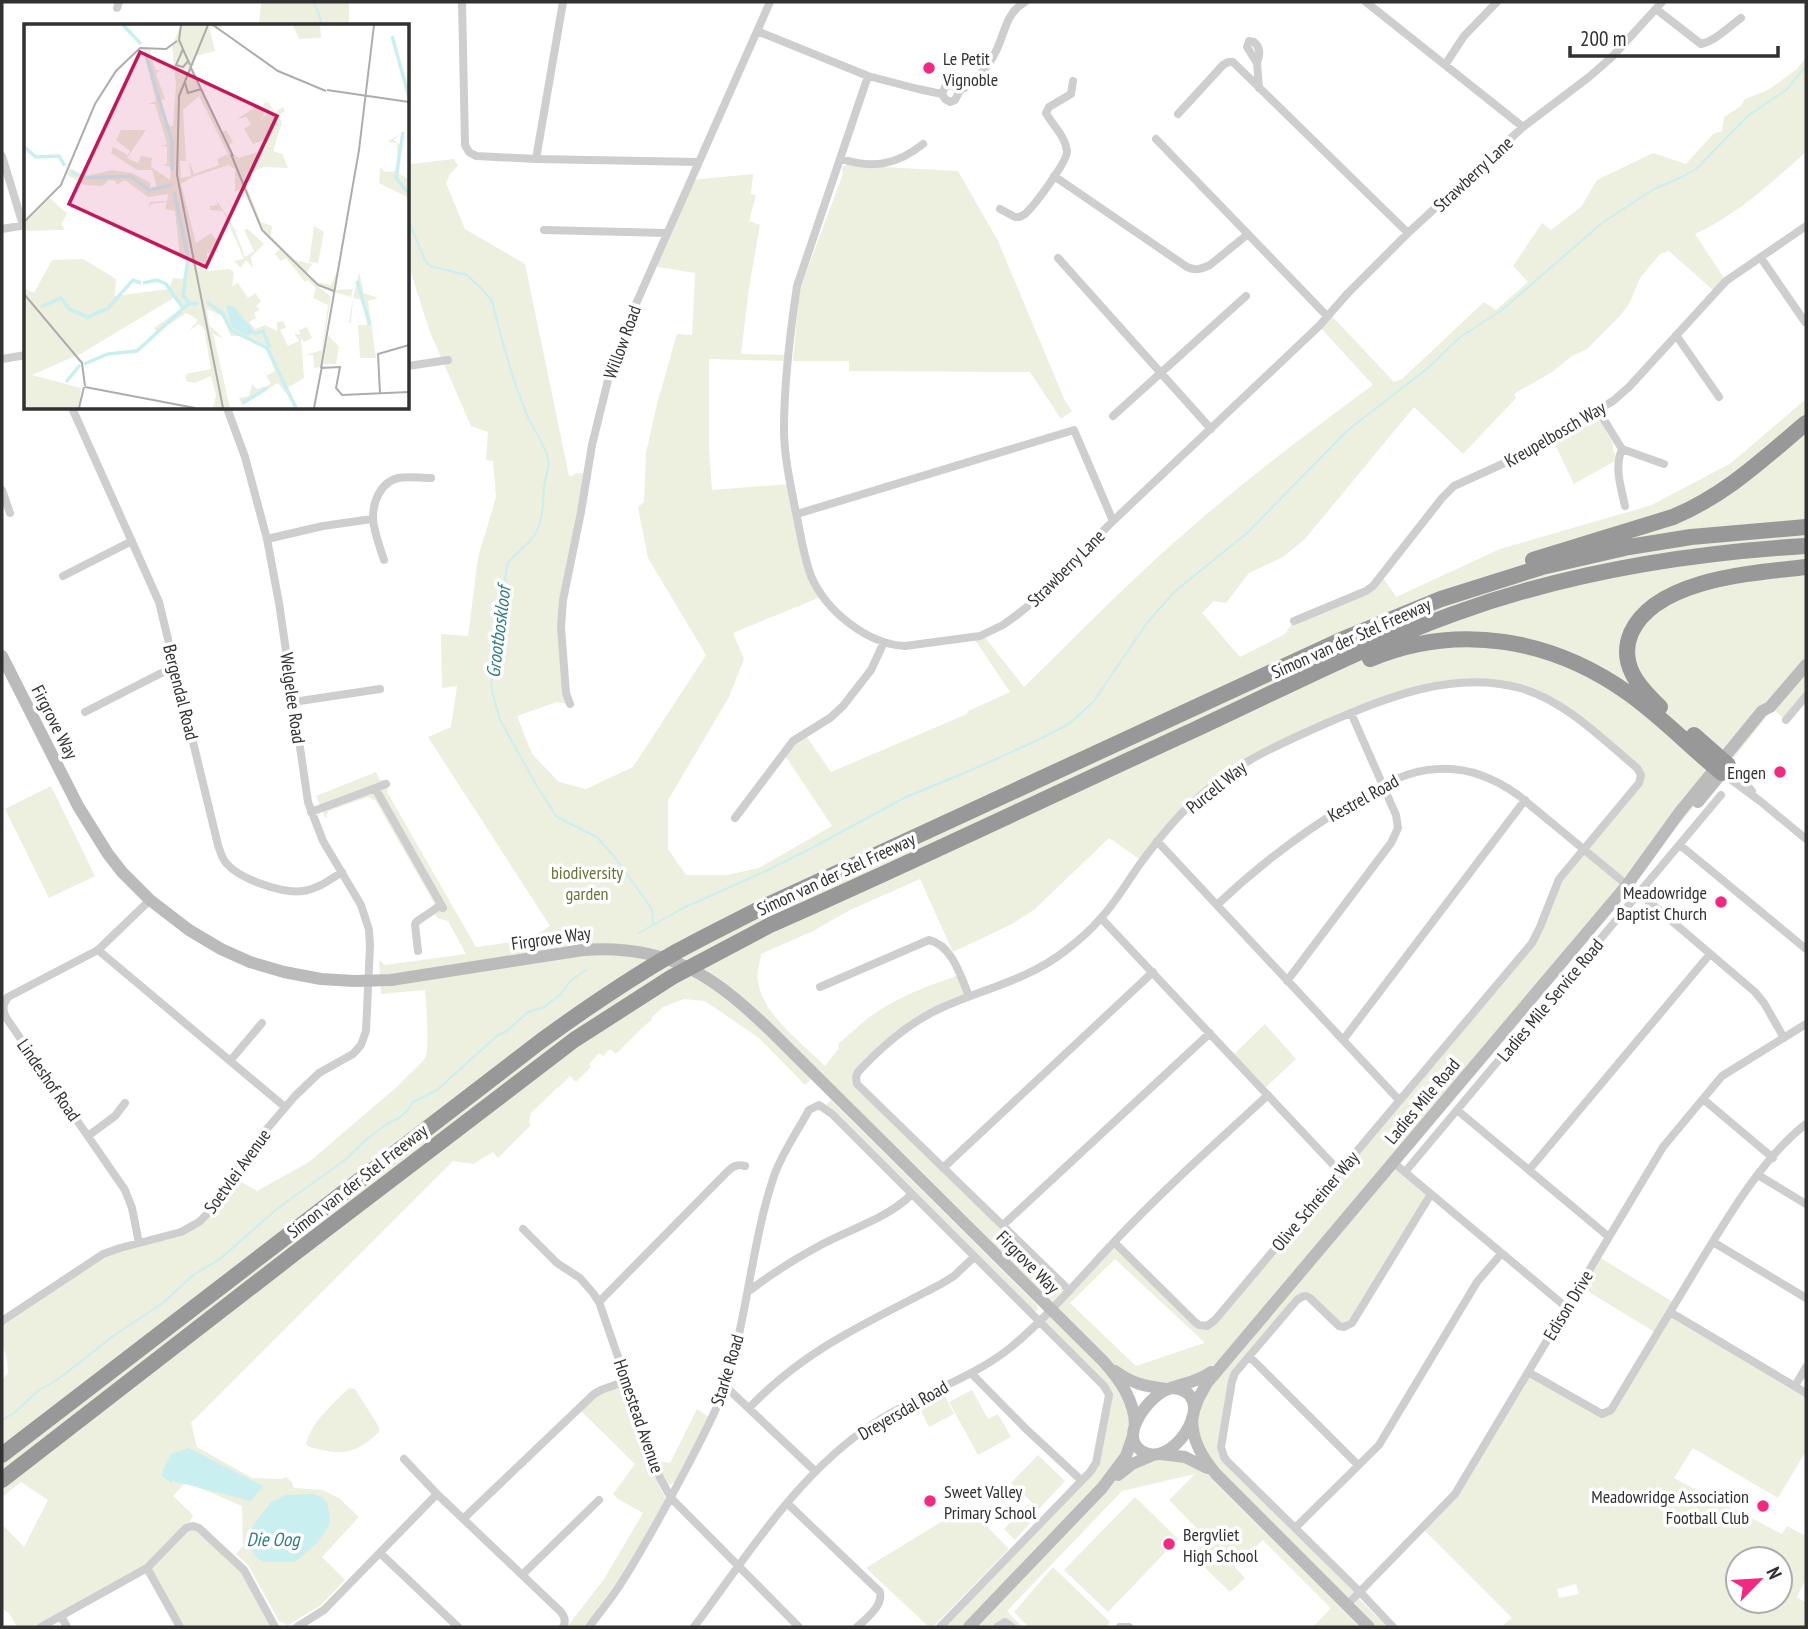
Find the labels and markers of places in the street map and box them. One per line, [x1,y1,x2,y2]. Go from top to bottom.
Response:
place label: Le Petit Vignoble [942,47,998,91]
marker: Le Petit Vignoble [921,60,937,76]
place label: Engen [1727,761,1766,784]
marker: Engen [1772,764,1788,780]
place label: Meadowridge Baptist Church [1617,881,1707,925]
marker: Meadowridge Baptist Church [1713,894,1729,910]
place label: Sweet Valley Primary School [944,1480,1037,1524]
place label: Meadowridge Association Football Club [1591,1485,1749,1529]
marker: Sweet Valley Primary School [922,1493,938,1509]
marker: Meadowridge Association Football Club [1755,1498,1771,1514]
place label: Bergvliet High School [1183,1523,1259,1567]
marker: Bergvliet High School [1161,1536,1177,1552]

